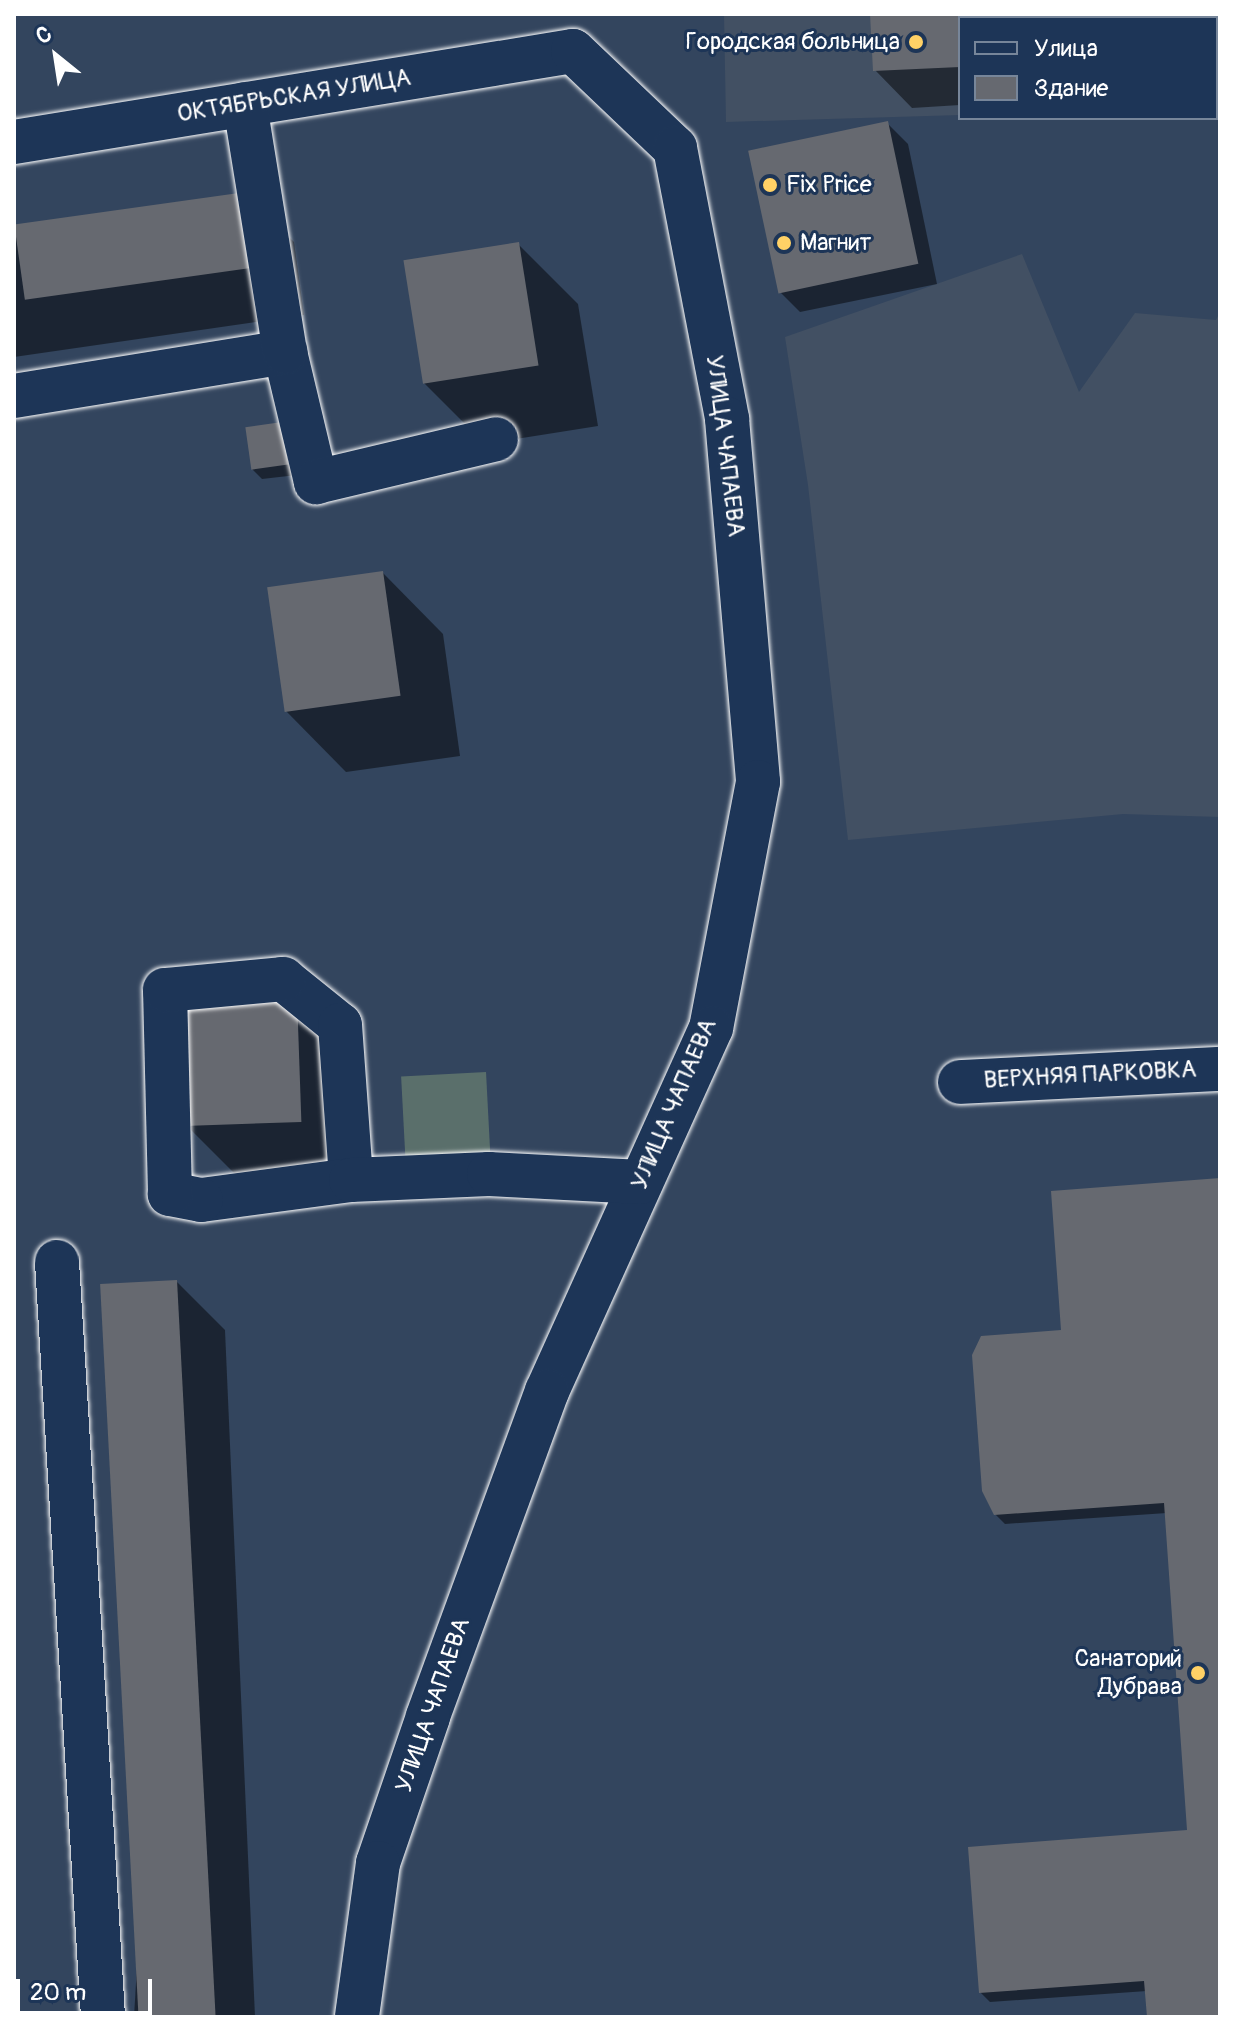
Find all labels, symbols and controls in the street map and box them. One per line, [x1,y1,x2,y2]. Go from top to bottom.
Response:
north arrow [16,16,96,96]
legend [958,16,1218,120]
text: С [31,20,57,51]
place label: Городская больница [686,28,900,56]
marker: Городская больница [907,33,925,51]
text: Улица [1034,34,1098,63]
street label: ОКТЯБРЬСКАЯ УЛИЦА [175,63,413,129]
text: Здание [1034,74,1108,103]
place label: Fix Price [786,171,872,199]
marker: Fix Price [761,176,779,194]
place label: Магнит [800,229,871,257]
marker: Магнит [775,234,793,252]
street label: УЛИЦА ЧАПАЕВА [700,354,750,538]
street label: УЛИЦА ЧАПАЕВА [625,1014,723,1194]
street label: ВЕРХНЯЯ ПАРКОВКА [983,1055,1197,1095]
street label: УЛИЦА ЧАПАЕВА [390,1614,476,1796]
place label: Санаторий Дубрава [1074,1645,1182,1701]
marker: Санаторий Дубрава [1189,1664,1207,1682]
scale bar [20,1963,156,2013]
text: 20 m [30,1978,86,2007]

